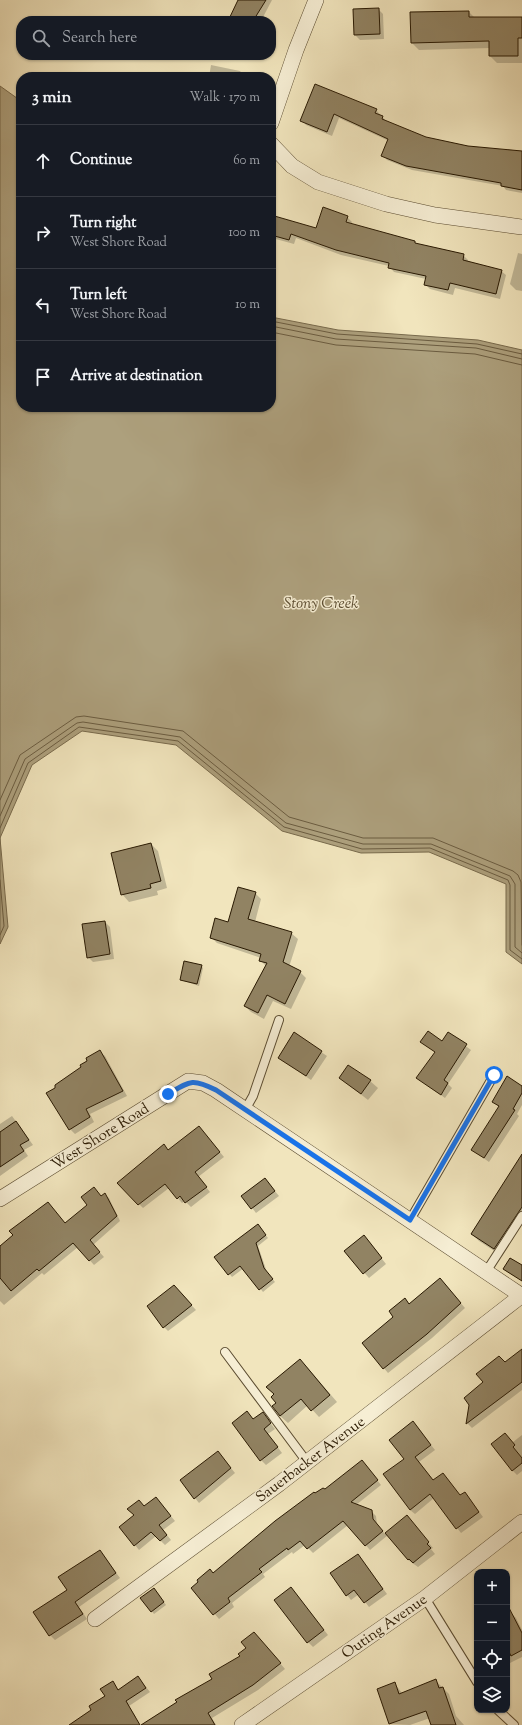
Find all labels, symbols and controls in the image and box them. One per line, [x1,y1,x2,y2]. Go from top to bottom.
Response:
search box [16,16,276,60]
icon: search [30,27,52,49]
text: Search here [62,28,137,49]
text: 3 min [32,86,71,110]
text: Walk · 170 m [190,89,260,107]
icon: ahead [32,150,54,172]
text: Continue [70,150,132,171]
text: 60 m [233,152,260,170]
text: Turn right [70,213,136,234]
icon: right [32,222,54,244]
text: 100 m [228,224,260,242]
text: West Shore Road [70,234,167,252]
text: Turn left [70,285,127,306]
icon: left [32,294,54,316]
text: 10 m [235,296,260,314]
text: West Shore Road [70,306,167,324]
icon: arrive [32,366,54,388]
text: Arrive at destination [70,366,203,387]
water label: Stony Creek [284,593,358,616]
route start [485,1066,503,1084]
route end [159,1085,177,1103]
street label: West Shore Road [48,1098,154,1176]
street label: Sauerbacker Avenue [252,1412,370,1508]
map controls [474,1569,510,1713]
button: + [474,1569,510,1605]
street label: Outing Avenue [338,1590,432,1665]
button: − [474,1605,510,1641]
button: locate [474,1641,510,1677]
button: layers [474,1677,510,1713]

